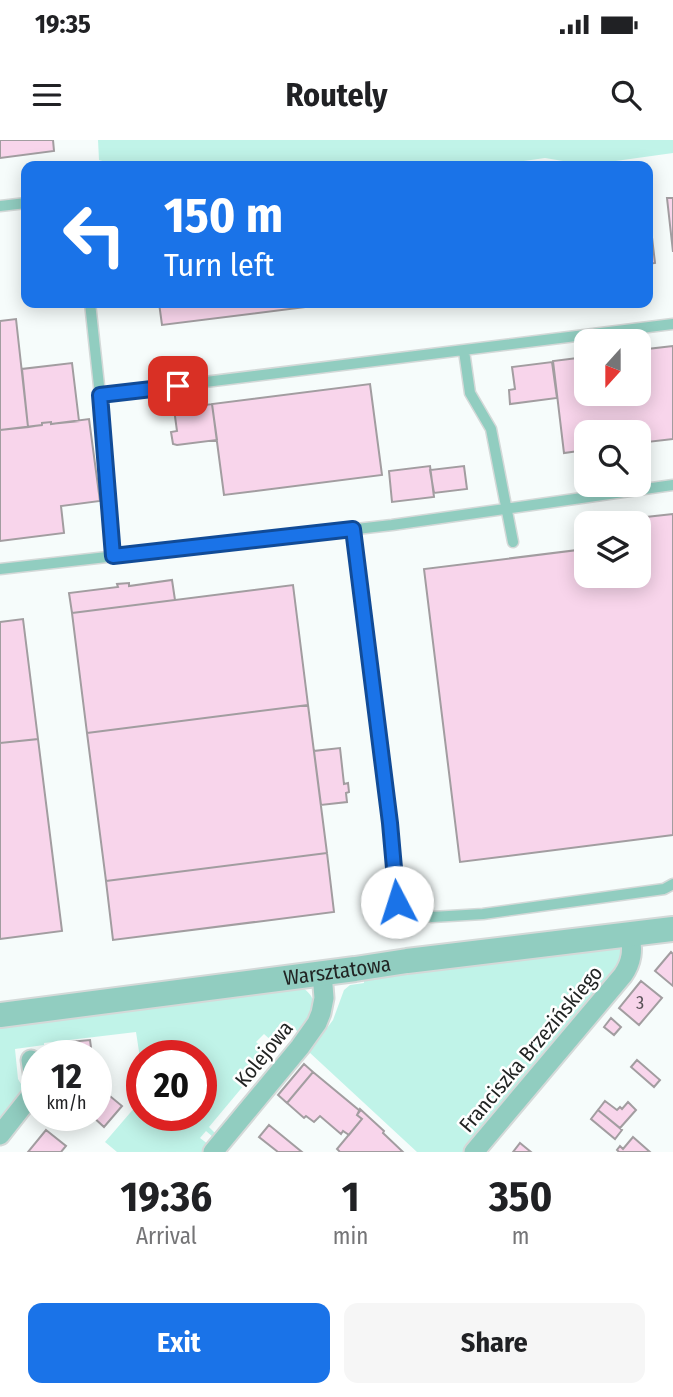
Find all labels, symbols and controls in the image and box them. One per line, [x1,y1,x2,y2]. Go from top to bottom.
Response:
text: 19:35 [35,9,91,40]
icon: menu [28,76,66,114]
text: Routely [286,76,387,114]
icon: search [607,76,645,114]
text: 150 m [164,186,283,245]
icon: left [49,189,140,280]
text: Turn left [164,246,274,284]
north arrow [574,329,651,406]
map controls [574,329,651,588]
pin [148,356,208,416]
icon: arrive [159,367,197,405]
button: search [574,420,651,497]
button: layers [574,511,651,588]
position arrow [360,865,434,939]
street label: Warsztatowa [282,951,393,991]
street label: Franciszka Brzezińskiego [454,960,608,1138]
house number: 3 [636,992,644,1014]
street label: Kolejowa [229,1016,299,1092]
speed limit sign: 20 [126,1040,217,1131]
text: 12 [51,1055,82,1097]
text: km/h [46,1092,87,1114]
text: 19:36 [121,1172,212,1222]
text: 1 [342,1172,359,1222]
text: 350 [489,1172,552,1222]
text: Arrival [136,1222,197,1250]
text: min [333,1222,368,1250]
text: m [512,1222,530,1250]
button: Exit [28,1303,330,1383]
button: Share [344,1303,645,1383]

